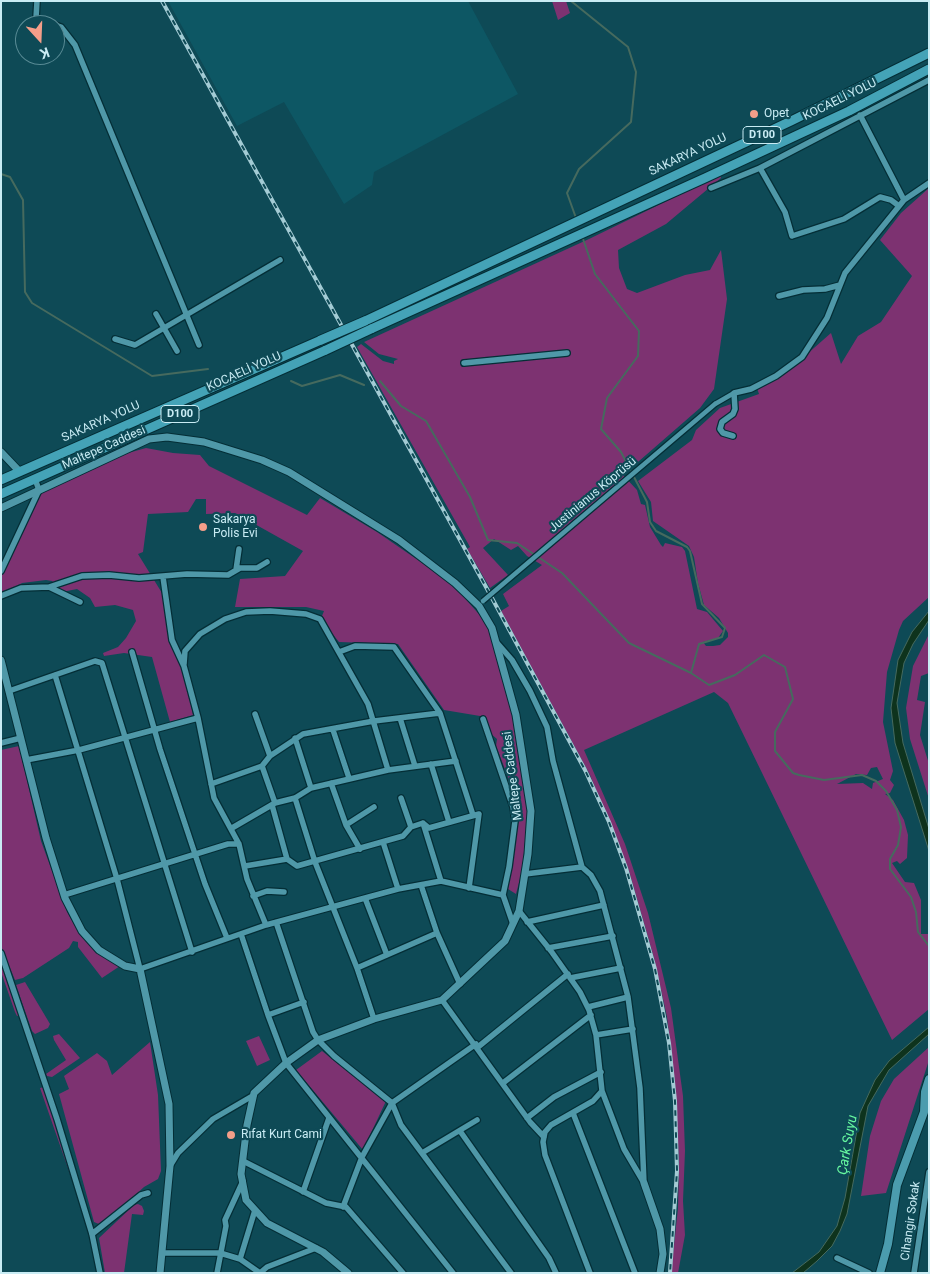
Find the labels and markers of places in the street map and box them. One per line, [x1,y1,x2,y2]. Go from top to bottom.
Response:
place label: Opet [764,107,789,121]
marker: Opet [748,108,760,120]
place label: Sakarya Polis Evi [213,513,258,541]
marker: Sakarya Polis Evi [197,521,209,533]
place label: Rıfat Kurt Cami [241,1128,322,1142]
marker: Rıfat Kurt Cami [225,1129,237,1141]

